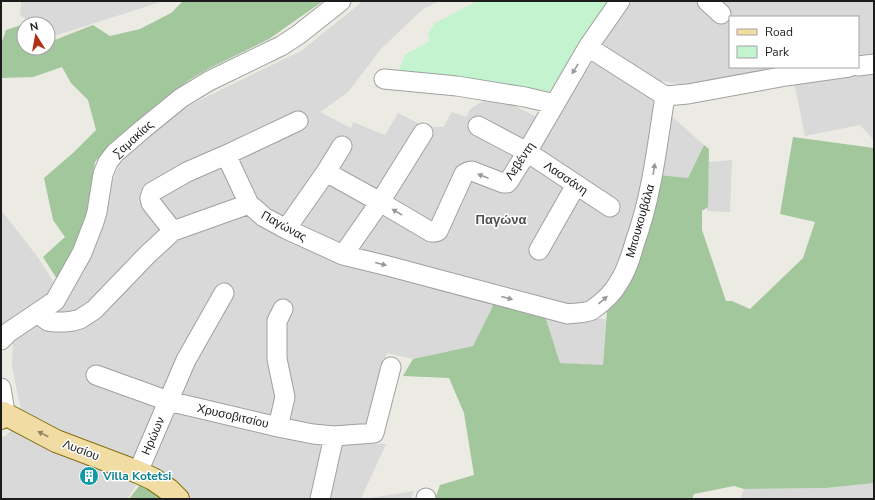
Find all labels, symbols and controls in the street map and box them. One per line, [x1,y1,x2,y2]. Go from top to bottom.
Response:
north arrow [16,16,56,56]
legend [729,16,859,68]
text: N [29,19,40,35]
text: Road [765,24,793,40]
text: Park [765,44,790,60]
one-way arrow [572,63,579,75]
street label: Σαμακίας [109,116,157,161]
street label: Λεβέντη [501,139,539,183]
street label: Λασσάνη [541,158,591,198]
one-way arrow [651,162,657,175]
one-way arrow [477,172,489,178]
street label: Μπουκουβάλα [622,182,658,260]
street label: Παγώνας [258,207,310,245]
one-way arrow [391,208,403,215]
district label: Παγώνα [476,211,526,229]
one-way arrow [375,262,388,268]
one-way arrow [501,295,513,301]
one-way arrow [598,296,608,305]
street label: Χρυσοβιτσίου [196,400,270,432]
street label: Ηρώων [138,414,168,458]
one-way arrow [37,431,49,437]
street label: Λυσίου [60,436,102,464]
building icon: Villa Kotetsi [78,465,100,487]
place label: Villa Kotetsi [102,468,171,484]

